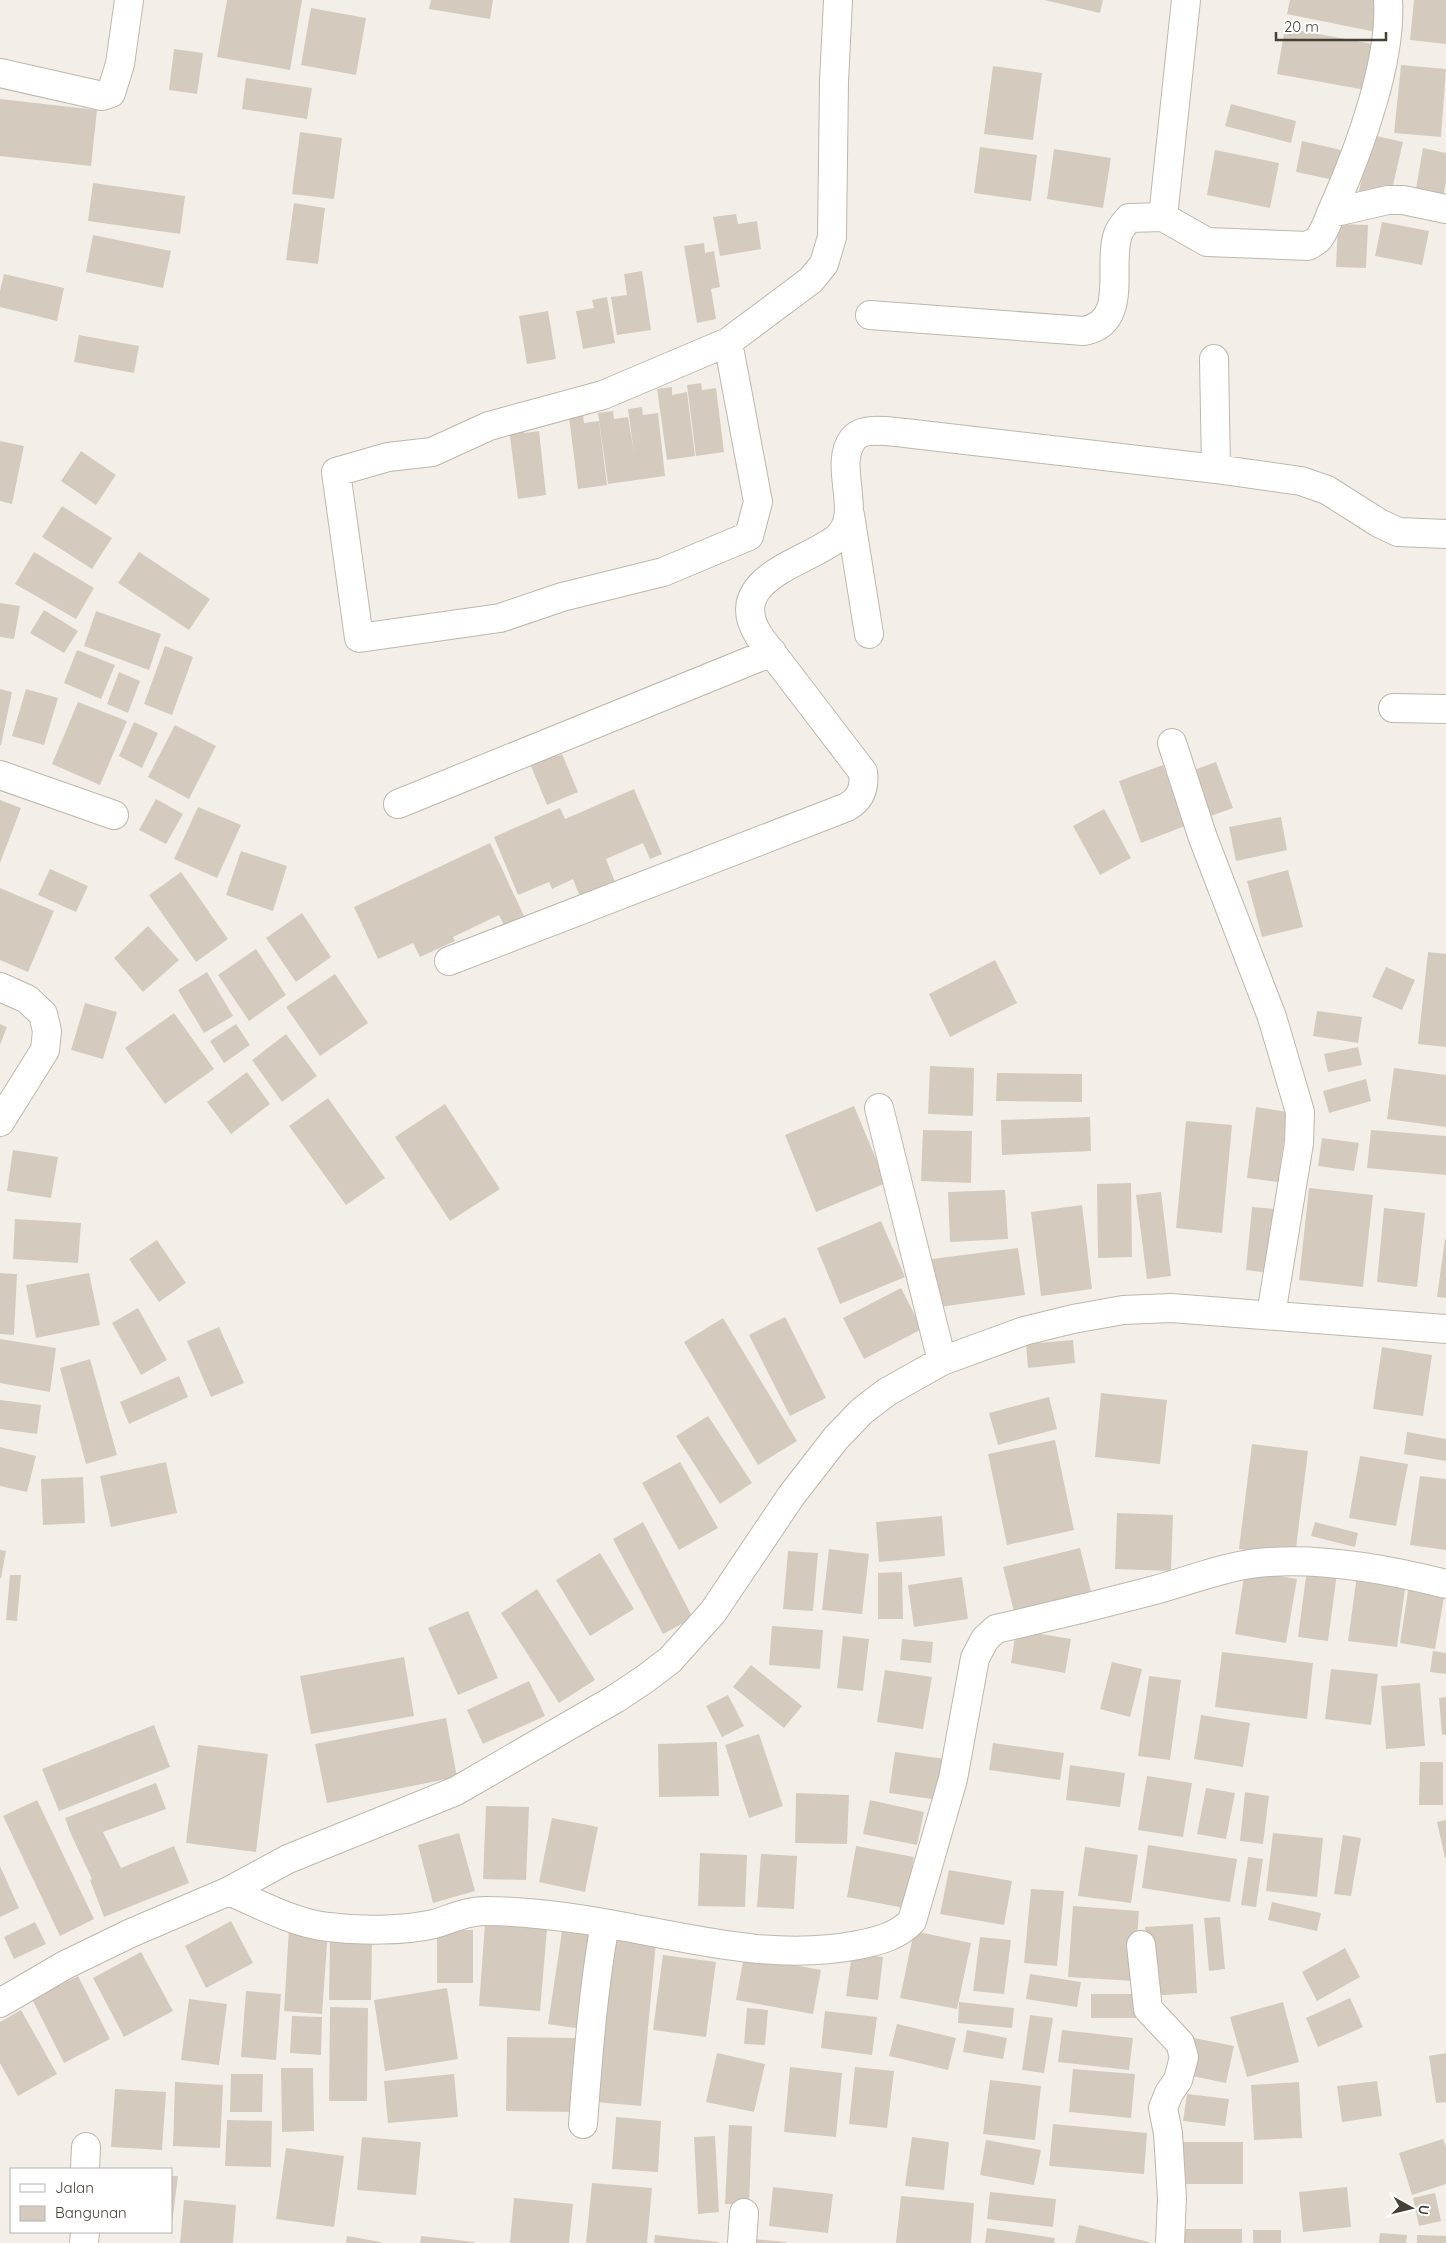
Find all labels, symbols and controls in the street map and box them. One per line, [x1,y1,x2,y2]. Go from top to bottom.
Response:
scale bar [1276,10,1386,42]
text: 20 m [1284,17,1319,36]
legend [10,2168,172,2233]
text: Jalan [55,2178,94,2197]
north arrow [1386,2183,1436,2233]
text: Bangunan [55,2203,127,2222]
text: U [1414,2204,1433,2216]

